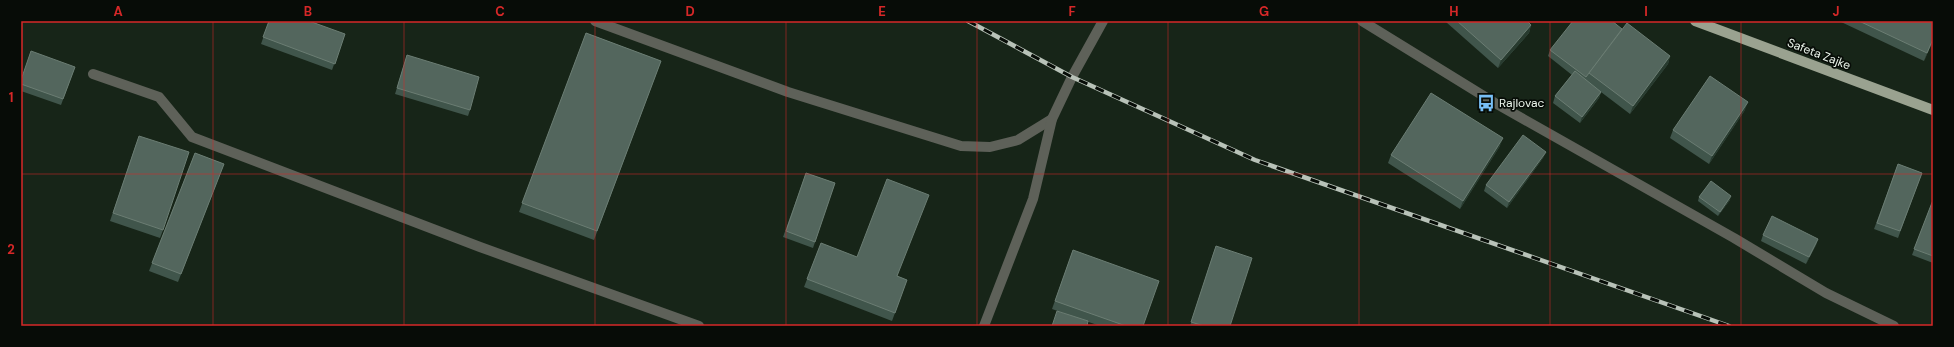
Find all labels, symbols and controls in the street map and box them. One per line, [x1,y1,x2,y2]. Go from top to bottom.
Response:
text: A [113,3,123,20]
text: B [304,3,312,20]
text: C [495,3,505,20]
text: D [685,3,695,20]
text: E [878,3,886,20]
text: F [1068,3,1076,20]
text: G [1259,3,1269,20]
text: H [1449,3,1459,20]
text: I [1644,3,1648,20]
text: J [1832,3,1840,20]
street label: Safeta Zajke [1785,35,1853,73]
text: 1 [9,89,13,106]
bus stop icon: Rajlovac [1476,93,1496,113]
place label: Rajlovac [1499,95,1544,111]
text: 2 [7,241,15,258]

